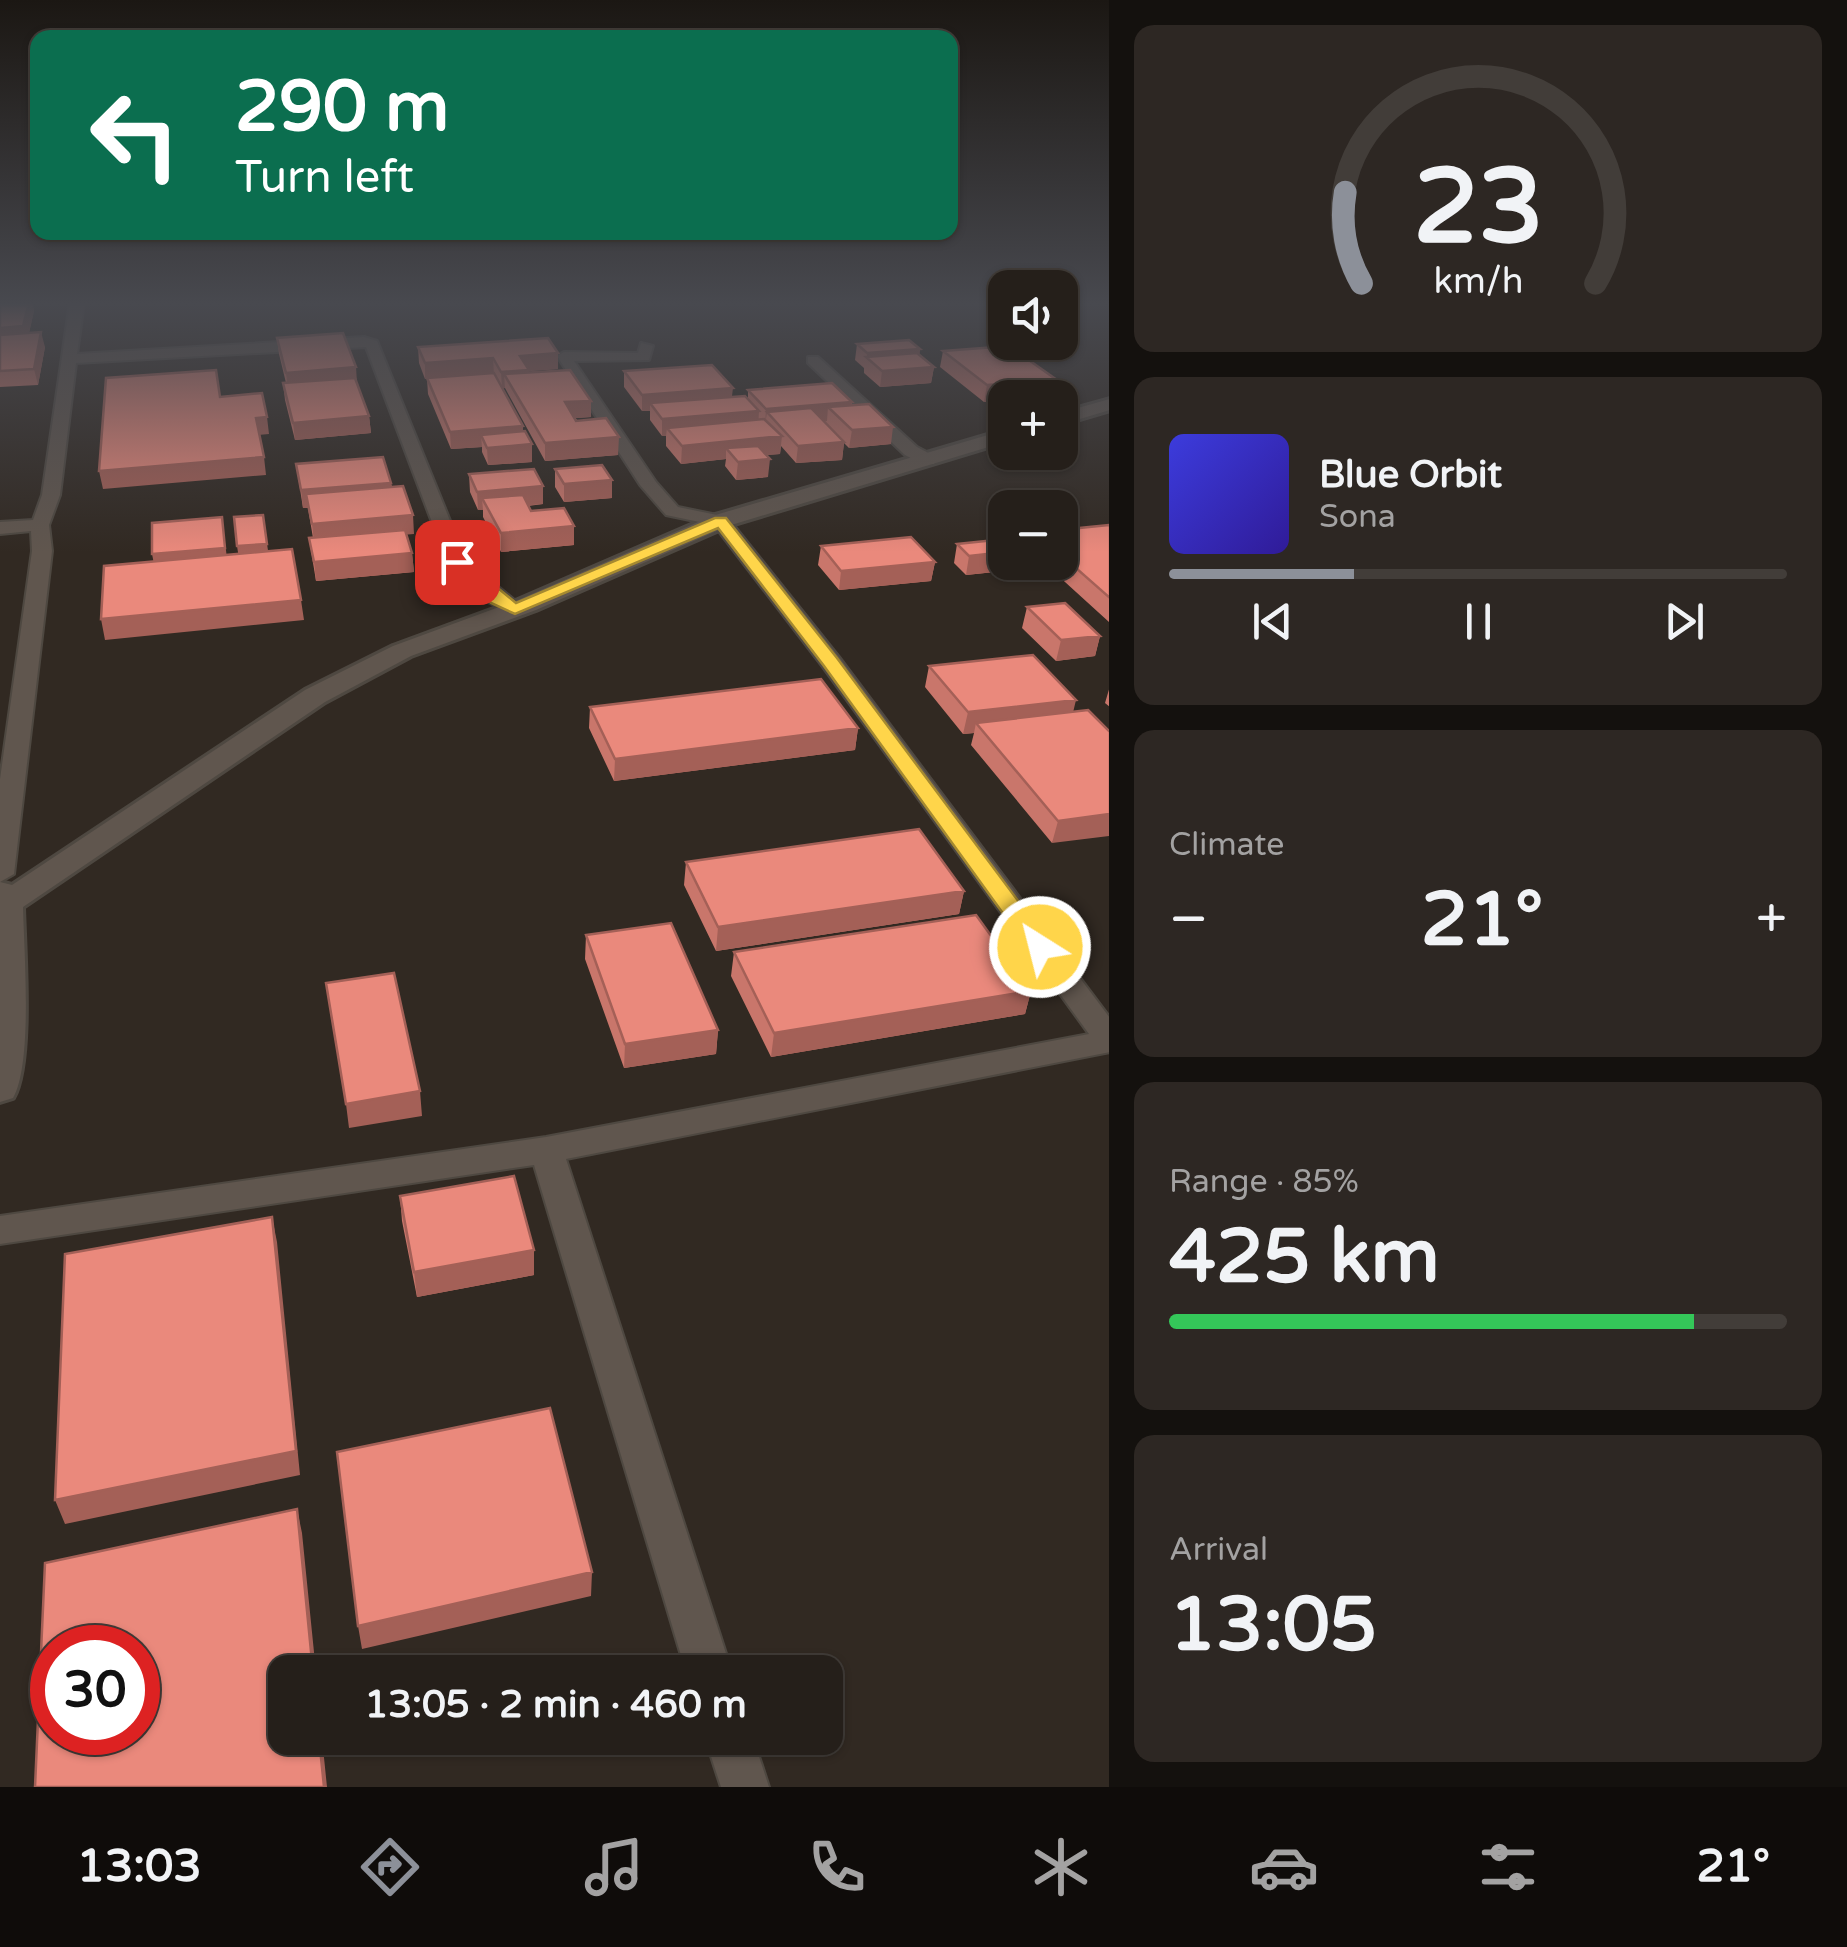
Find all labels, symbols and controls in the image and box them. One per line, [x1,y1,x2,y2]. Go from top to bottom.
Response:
text: 290 m [235,66,449,150]
icon: left [70,70,200,200]
text: 23 [1413,146,1543,271]
text: Turn left [235,151,414,205]
text: km/h [1433,260,1523,303]
map controls [988,270,1078,580]
button: sound [988,270,1078,360]
button: + [988,380,1078,470]
text: Blue Orbit [1319,452,1502,498]
button: − [988,490,1078,580]
text: Sona [1319,498,1396,536]
pin [415,520,500,605]
icon: arrive [430,535,485,590]
icon: previous [1245,594,1300,649]
icon: pause [1451,594,1506,649]
icon: next [1657,594,1712,649]
text: Climate [1169,826,1284,864]
text: 21° [1421,875,1543,965]
text: − [1169,887,1208,953]
text: + [1756,887,1787,953]
position arrow [988,895,1092,999]
text: Range · 85% [1169,1163,1359,1201]
text: 425 km [1169,1212,1440,1302]
text: Arrival [1169,1531,1268,1569]
text: 13:05 [1169,1580,1377,1670]
speed limit sign: 30 [30,1625,160,1755]
text: 13:05 · 2 min · 460 m [364,1682,747,1728]
icon: directions [355,1832,425,1902]
icon: music [579,1832,649,1902]
icon: phone [802,1832,872,1902]
icon: climate [1026,1832,1096,1902]
icon: car [1249,1832,1319,1902]
icon: filters [1473,1832,1543,1902]
text: 13:03 [77,1840,202,1894]
text: 21° [1697,1840,1770,1894]

